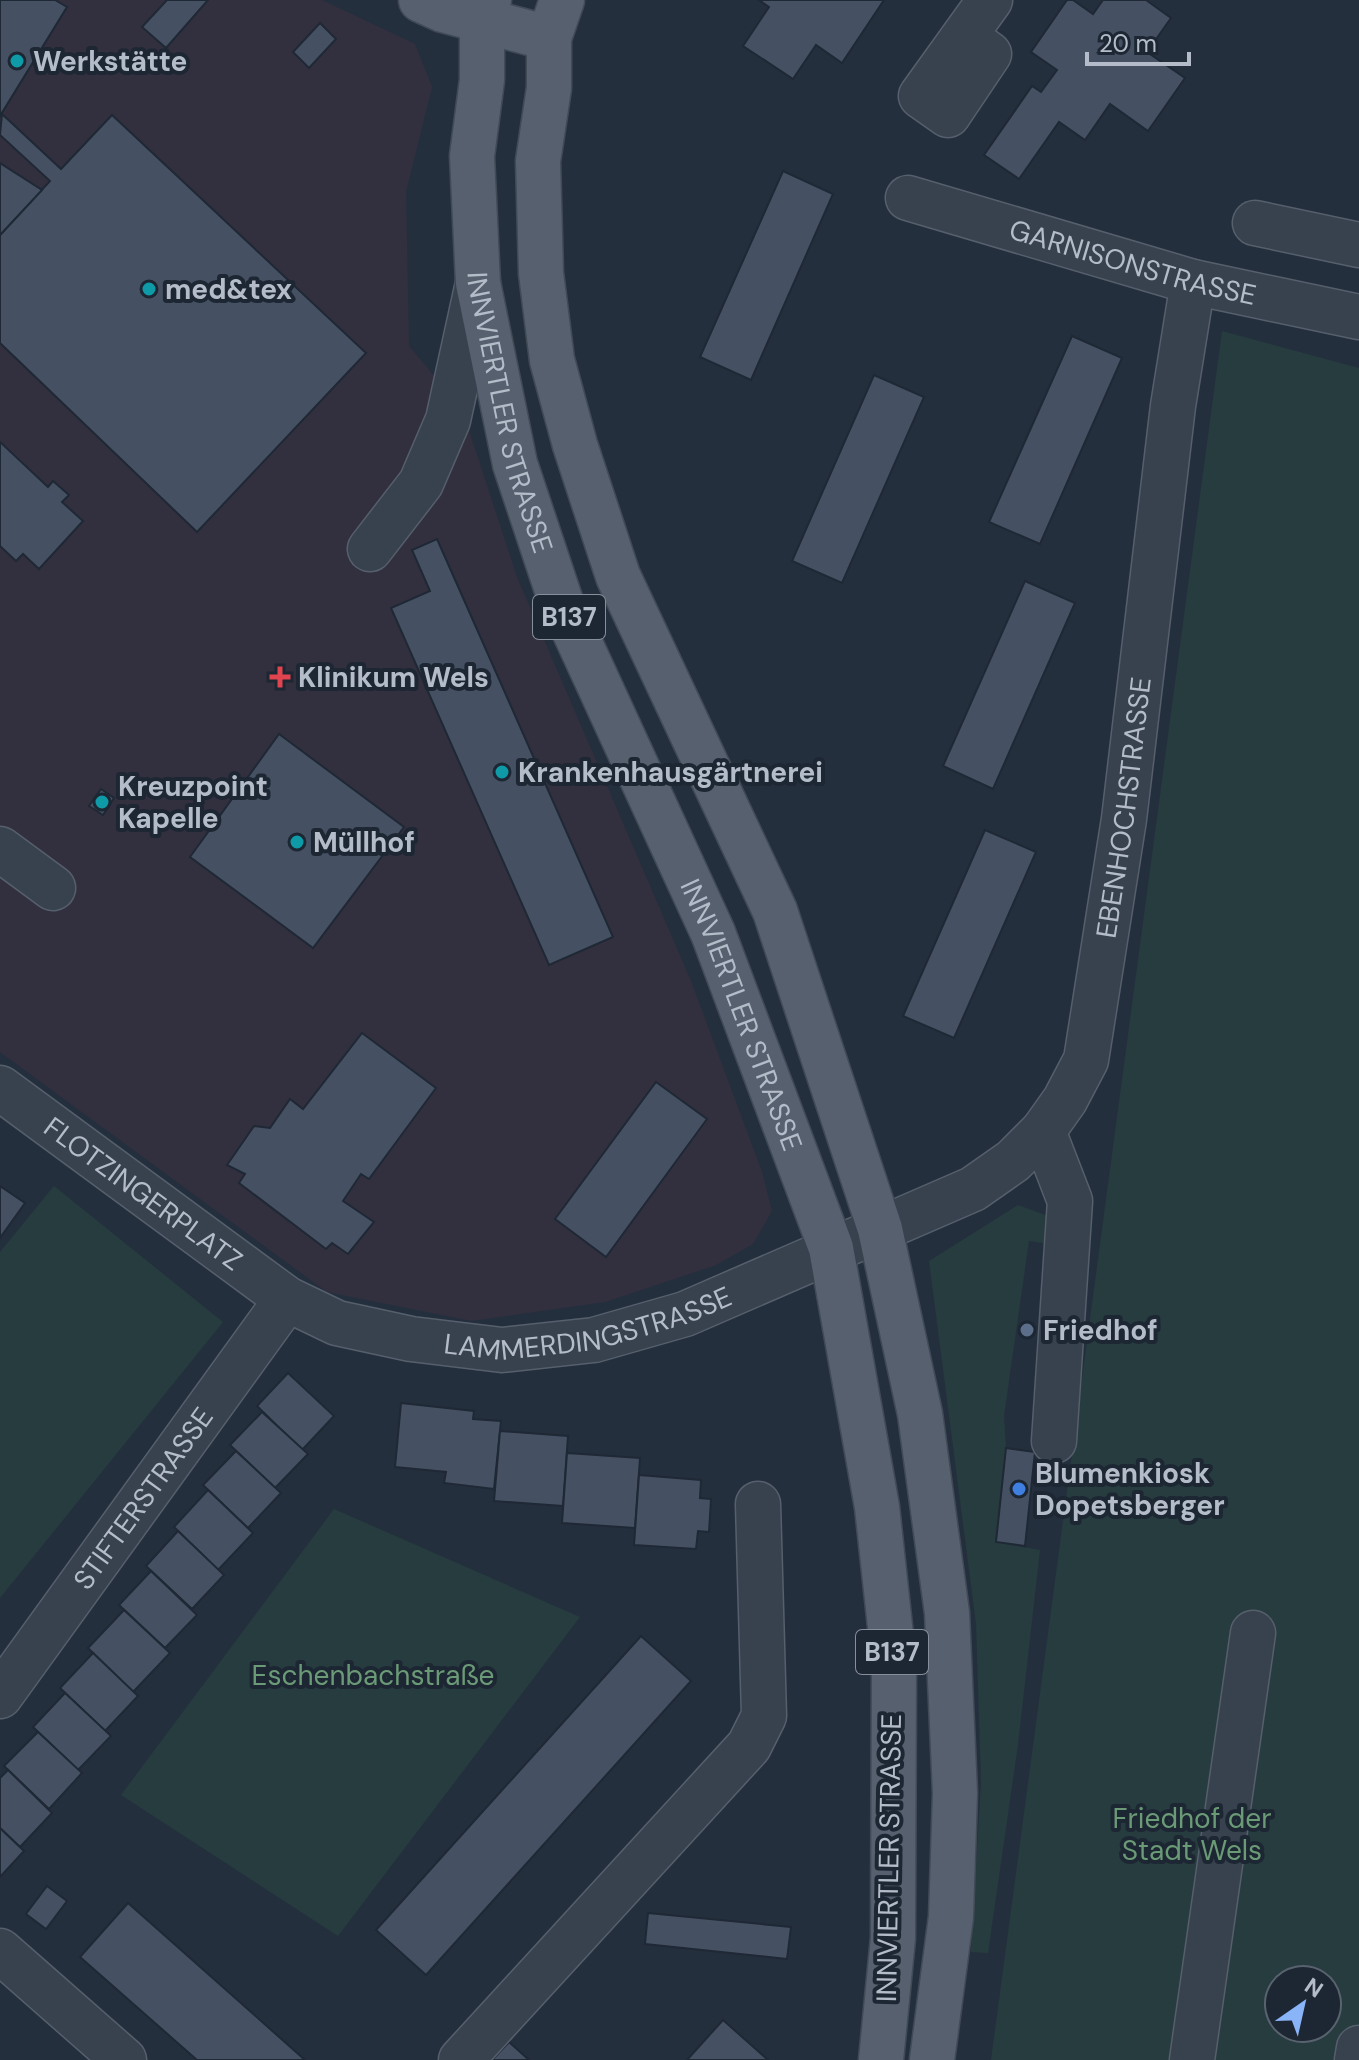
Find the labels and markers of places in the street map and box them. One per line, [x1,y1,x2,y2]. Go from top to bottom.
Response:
place label: Werkstätte [33,43,187,80]
marker: Werkstätte [8,52,26,70]
place label: med&tex [165,271,292,308]
marker: med&tex [140,280,158,298]
place label: Klinikum Wels [298,659,489,696]
marker: Klinikum Wels [269,666,291,688]
place label: Krankenhausgärtnerei [518,754,823,791]
marker: Krankenhausgärtnerei [493,763,511,781]
place label: Kreuzpoint Kapelle [118,768,268,837]
marker: Kreuzpoint Kapelle [93,793,111,811]
place label: Müllhof [313,824,415,861]
marker: Müllhof [288,833,306,851]
place label: Friedhof [1043,1312,1158,1349]
marker: Friedhof [1018,1321,1036,1339]
place label: Blumenkiosk Dopetsberger [1035,1455,1225,1524]
marker: Blumenkiosk Dopetsberger [1010,1480,1028,1498]

